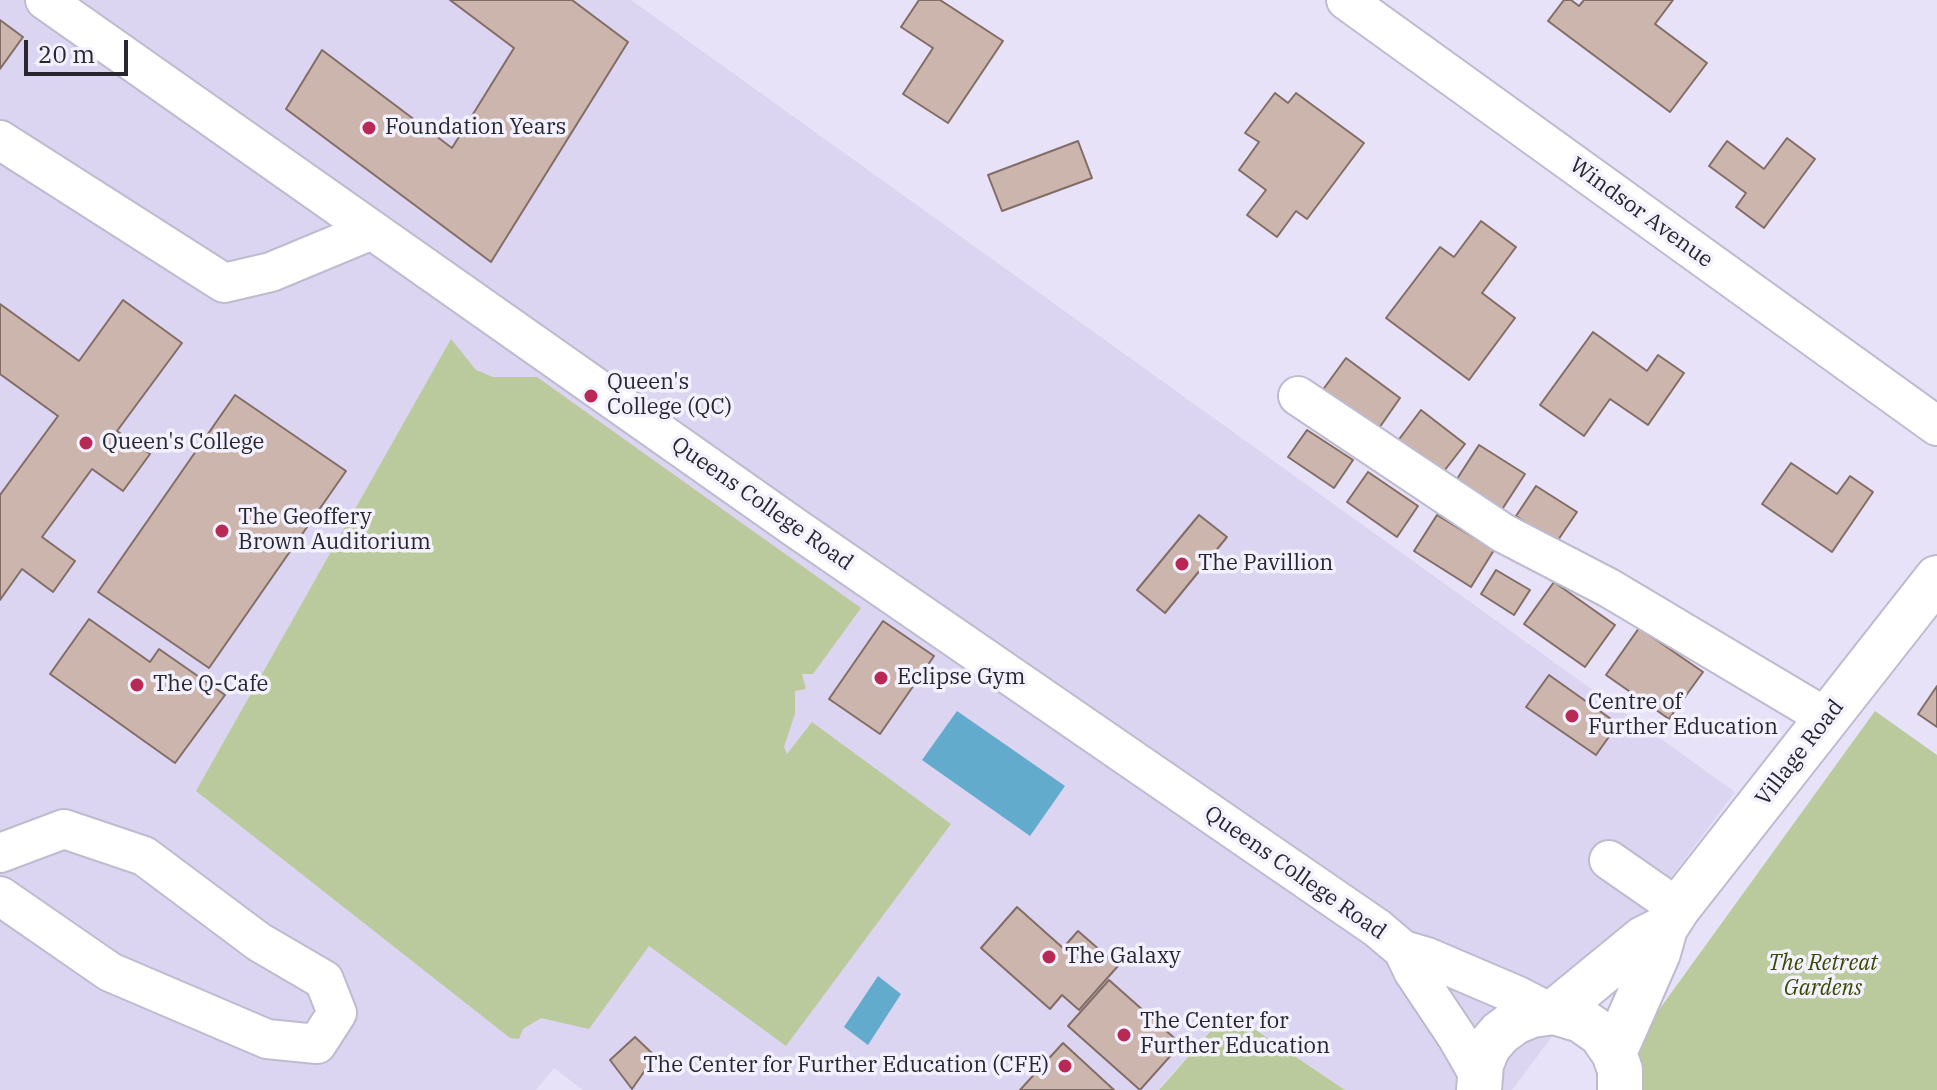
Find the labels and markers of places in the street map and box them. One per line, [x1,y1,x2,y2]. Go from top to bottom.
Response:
place label: Foundation Years [385,115,566,141]
marker: Foundation Years [360,119,378,137]
place label: Queen's College (QC) [607,370,732,422]
marker: Queen's College (QC) [582,387,600,405]
place label: Queen's College [102,430,264,456]
marker: Queen's College [77,434,95,452]
place label: The Geoffery Brown Auditorium [238,505,431,556]
marker: The Geoffery Brown Auditorium [213,522,231,540]
place label: The Pavillion [1198,551,1333,577]
marker: The Pavillion [1173,555,1191,573]
place label: Eclipse Gym [897,665,1025,691]
marker: Eclipse Gym [872,669,890,687]
place label: The Q-Cafe [153,672,268,698]
marker: The Q-Cafe [128,676,146,694]
place label: Centre of Further Education [1588,690,1778,742]
marker: Centre of Further Education [1563,707,1581,725]
place label: The Galaxy [1065,944,1181,970]
marker: The Galaxy [1040,948,1058,966]
place label: The Center for Further Education [1140,1009,1330,1060]
marker: The Center for Further Education [1115,1026,1133,1044]
place label: The Center for Further Education (CFE) [643,1053,1049,1079]
marker: The Center for Further Education (CFE) [1056,1057,1074,1075]

